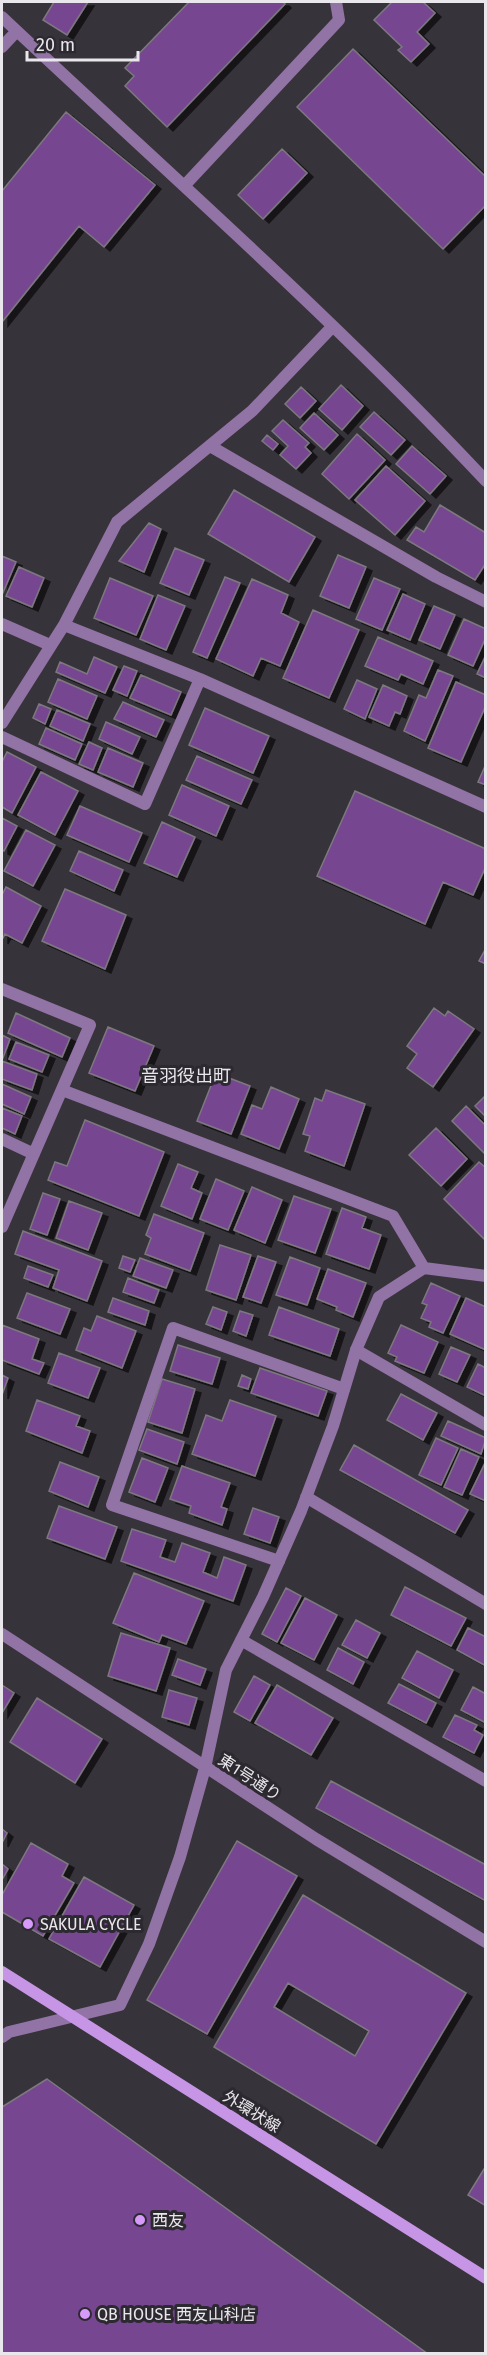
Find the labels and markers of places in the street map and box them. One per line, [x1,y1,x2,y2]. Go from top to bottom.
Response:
place label: SAKULA CYCLE [40,1915,142,1934]
marker: SAKULA CYCLE [21,1917,35,1931]
place label: 西友 [152,2211,184,2230]
marker: 西友 [133,2213,147,2227]
place label: QB HOUSE 西友山科店 [97,2305,256,2324]
marker: QB HOUSE 西友山科店 [78,2307,92,2321]

